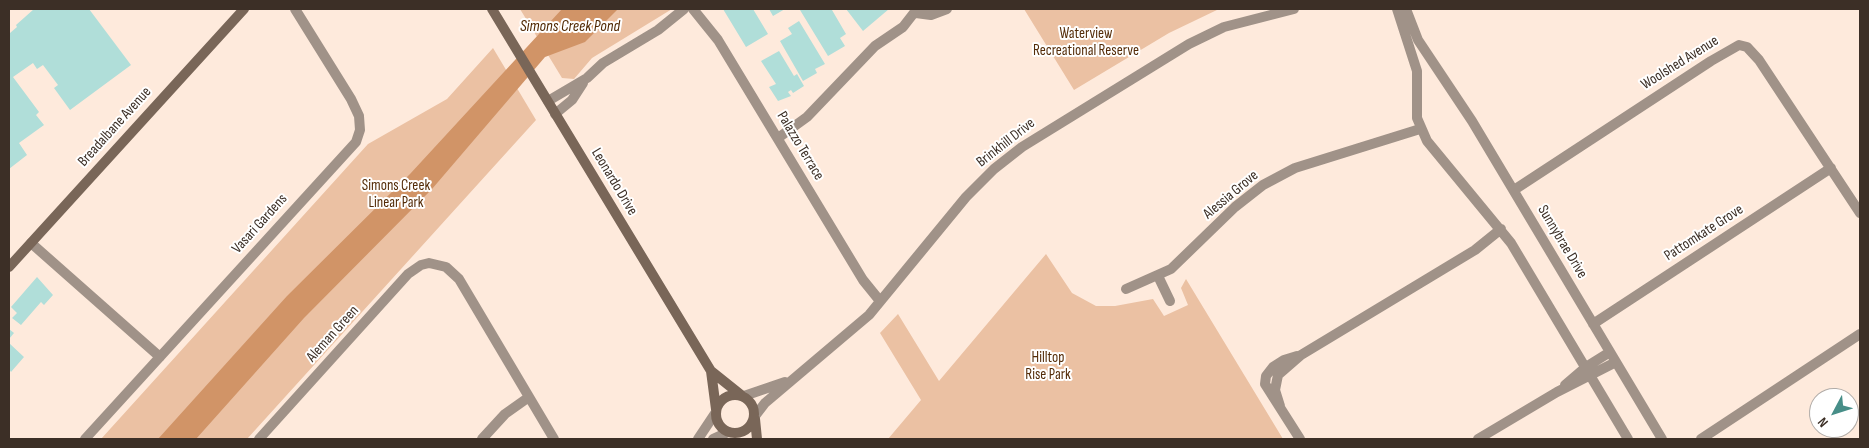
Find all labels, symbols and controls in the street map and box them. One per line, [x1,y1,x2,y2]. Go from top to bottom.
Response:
water label: Simons Creek Pond [520,17,620,37]
park label: Waterview Recreational Reserve [1033,25,1139,60]
street label: Woolshed Avenue [1638,32,1722,94]
street label: Breadalbane Avenue [75,84,155,170]
street label: Palazzo Terrace [772,108,828,184]
street label: Brinkhill Drive [973,115,1039,171]
street label: Leonardo Drive [587,145,641,219]
street label: Alessia Grove [1200,167,1262,223]
park label: Simons Creek Linear Park [362,177,430,212]
street label: Vasari Gardens [229,190,291,258]
street label: Pattomkate Grove [1661,201,1747,265]
street label: Sunnybrae Drive [1533,202,1591,282]
street label: Aleman Green [303,302,363,366]
park label: Hilltop Rise Park [1025,349,1071,384]
north arrow [1809,388,1859,438]
text: N [1814,414,1832,431]

